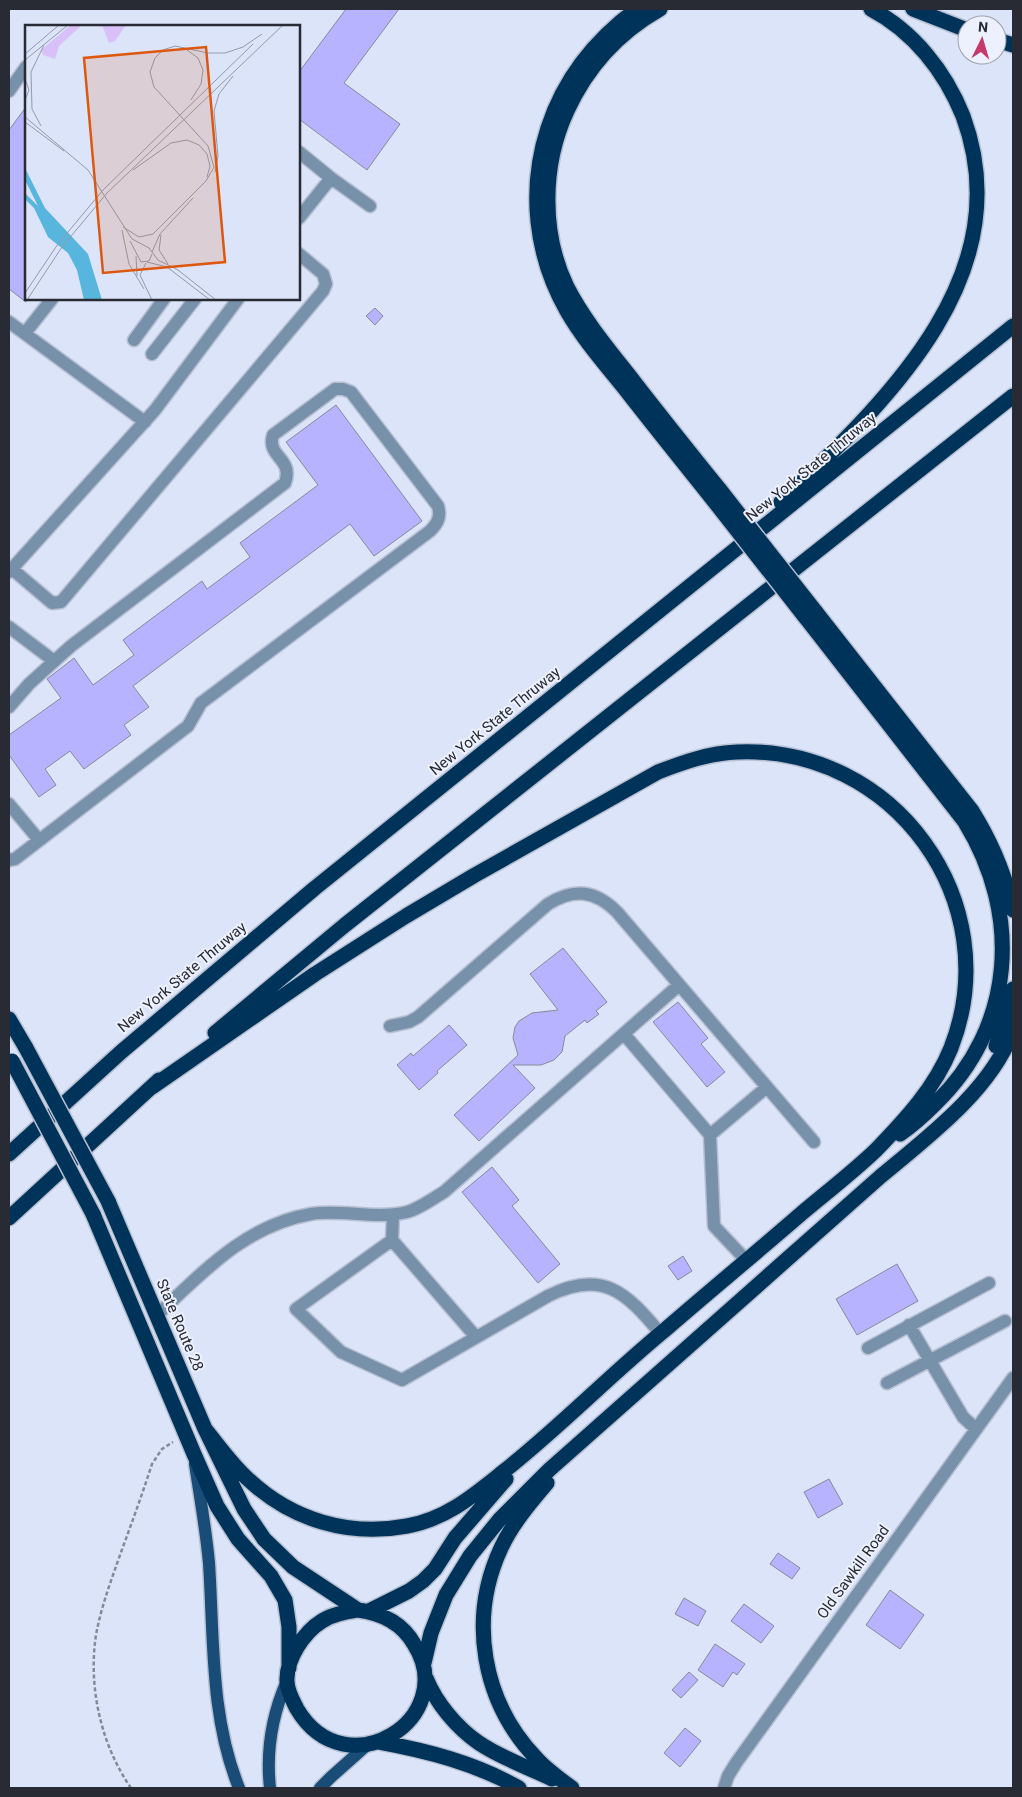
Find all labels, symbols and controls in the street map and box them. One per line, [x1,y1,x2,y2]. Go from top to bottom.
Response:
north arrow [957,15,1007,65]
text: N [978,19,989,35]
inset map [25,25,300,300]
street label: New York State Thruway [742,409,880,525]
street label: New York State Thruway [426,663,564,779]
street label: New York State Thruway [114,918,250,1036]
street label: State Route 28 [153,1276,207,1374]
street label: Old Sawkill Road [813,1522,893,1622]

